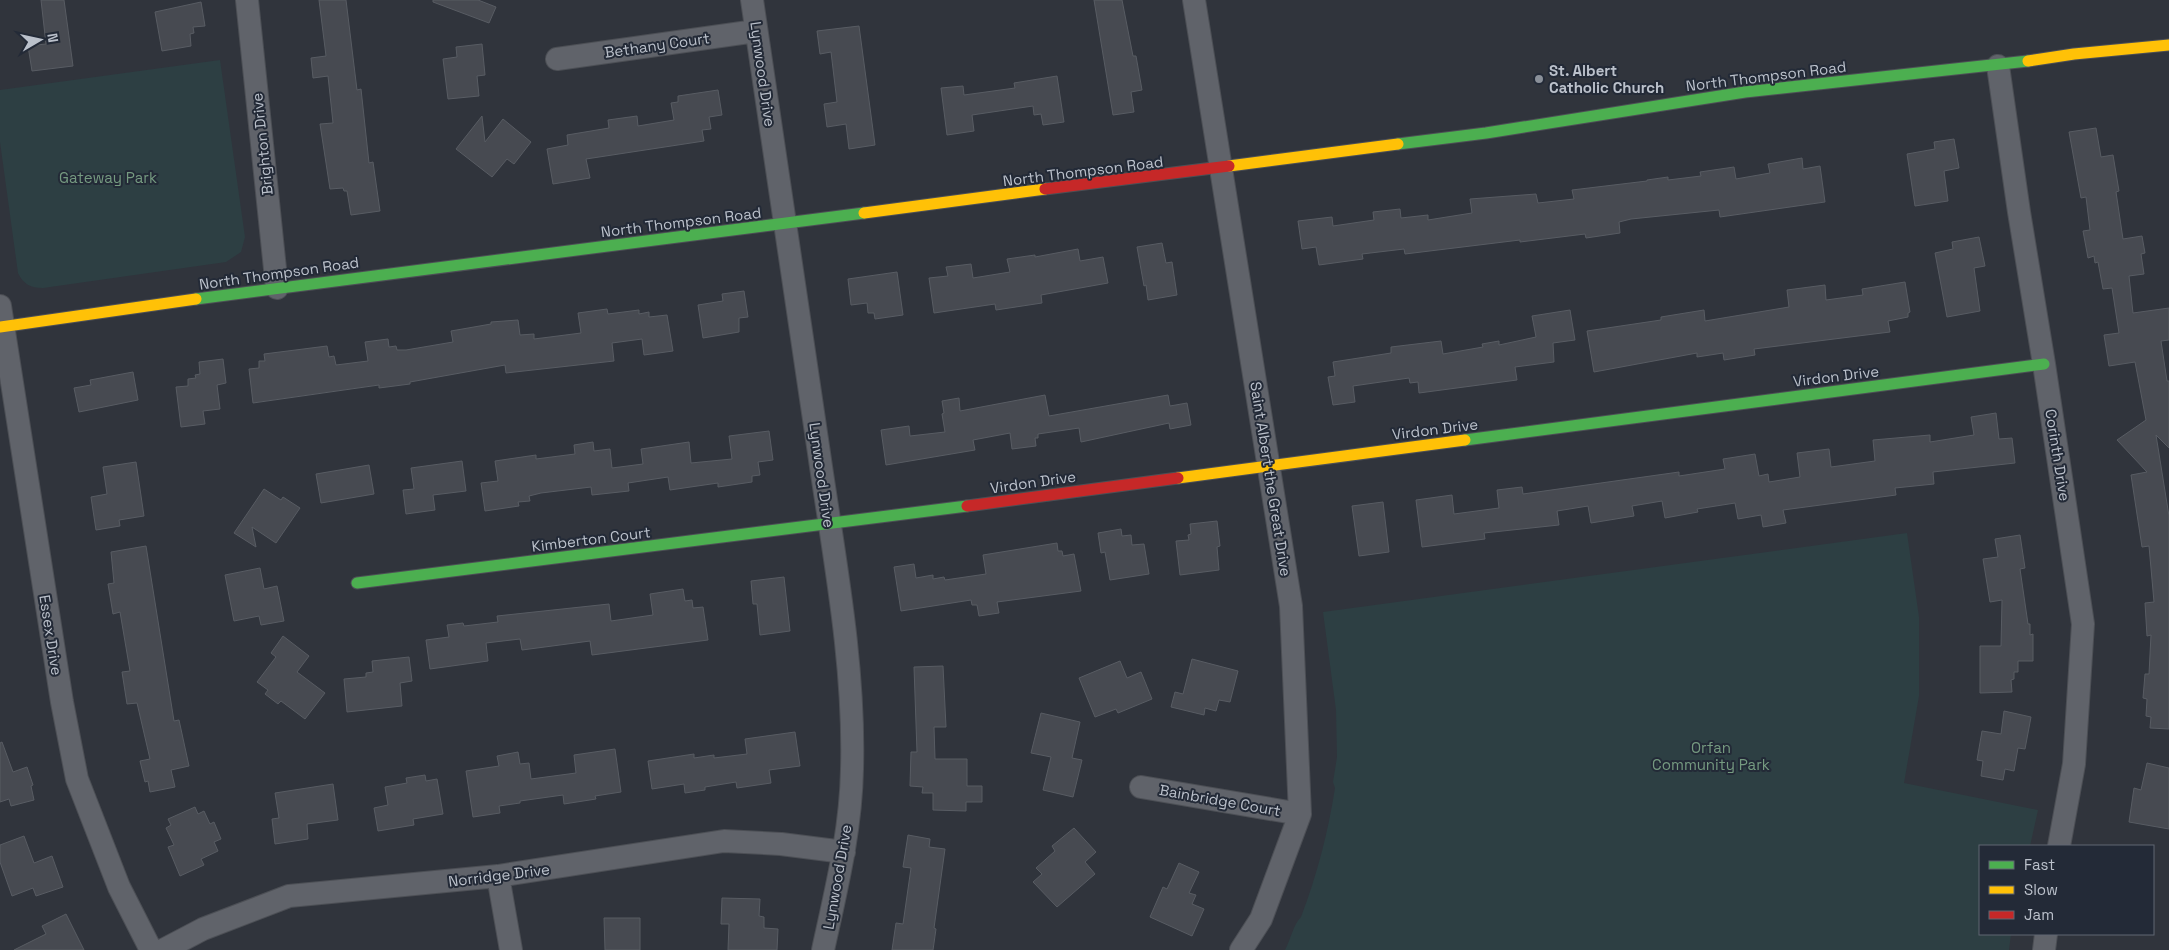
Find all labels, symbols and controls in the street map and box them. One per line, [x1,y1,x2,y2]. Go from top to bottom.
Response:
north arrow [15,15,65,65]
street label: Lynwood Drive [746,20,780,128]
street label: Bethany Court [603,28,711,62]
text: N [43,32,62,44]
street label: North Thompson Road [1685,57,1847,95]
place label: St. Albert Catholic Church [1549,61,1664,97]
marker: St. Albert Catholic Church [1533,73,1545,85]
street label: Brighton Drive [247,92,277,196]
street label: North Thompson Road [1002,152,1164,190]
park label: Gateway Park [59,168,157,187]
street label: North Thompson Road [600,203,762,241]
street label: North Thompson Road [198,252,360,294]
street label: Virdon Drive [1792,361,1880,391]
street label: Saint Albert the Great Drive [1246,380,1296,578]
street label: Corinth Drive [2041,408,2075,503]
street label: Virdon Drive [1391,414,1479,444]
street label: Lynwood Drive [805,421,839,529]
street label: Virdon Drive [989,467,1077,497]
street label: Kimberton Court [531,522,652,556]
street label: Essex Drive [35,593,67,677]
park label: Orfan Community Park [1652,738,1770,774]
street label: Bainbridge Court [1158,780,1282,820]
street label: Lynwood Drive [818,823,856,931]
legend [1979,845,2154,935]
text: Fast [2024,855,2055,874]
street label: Norridge Drive [447,859,551,891]
text: Slow [2024,880,2058,899]
text: Jam [2024,905,2054,924]

